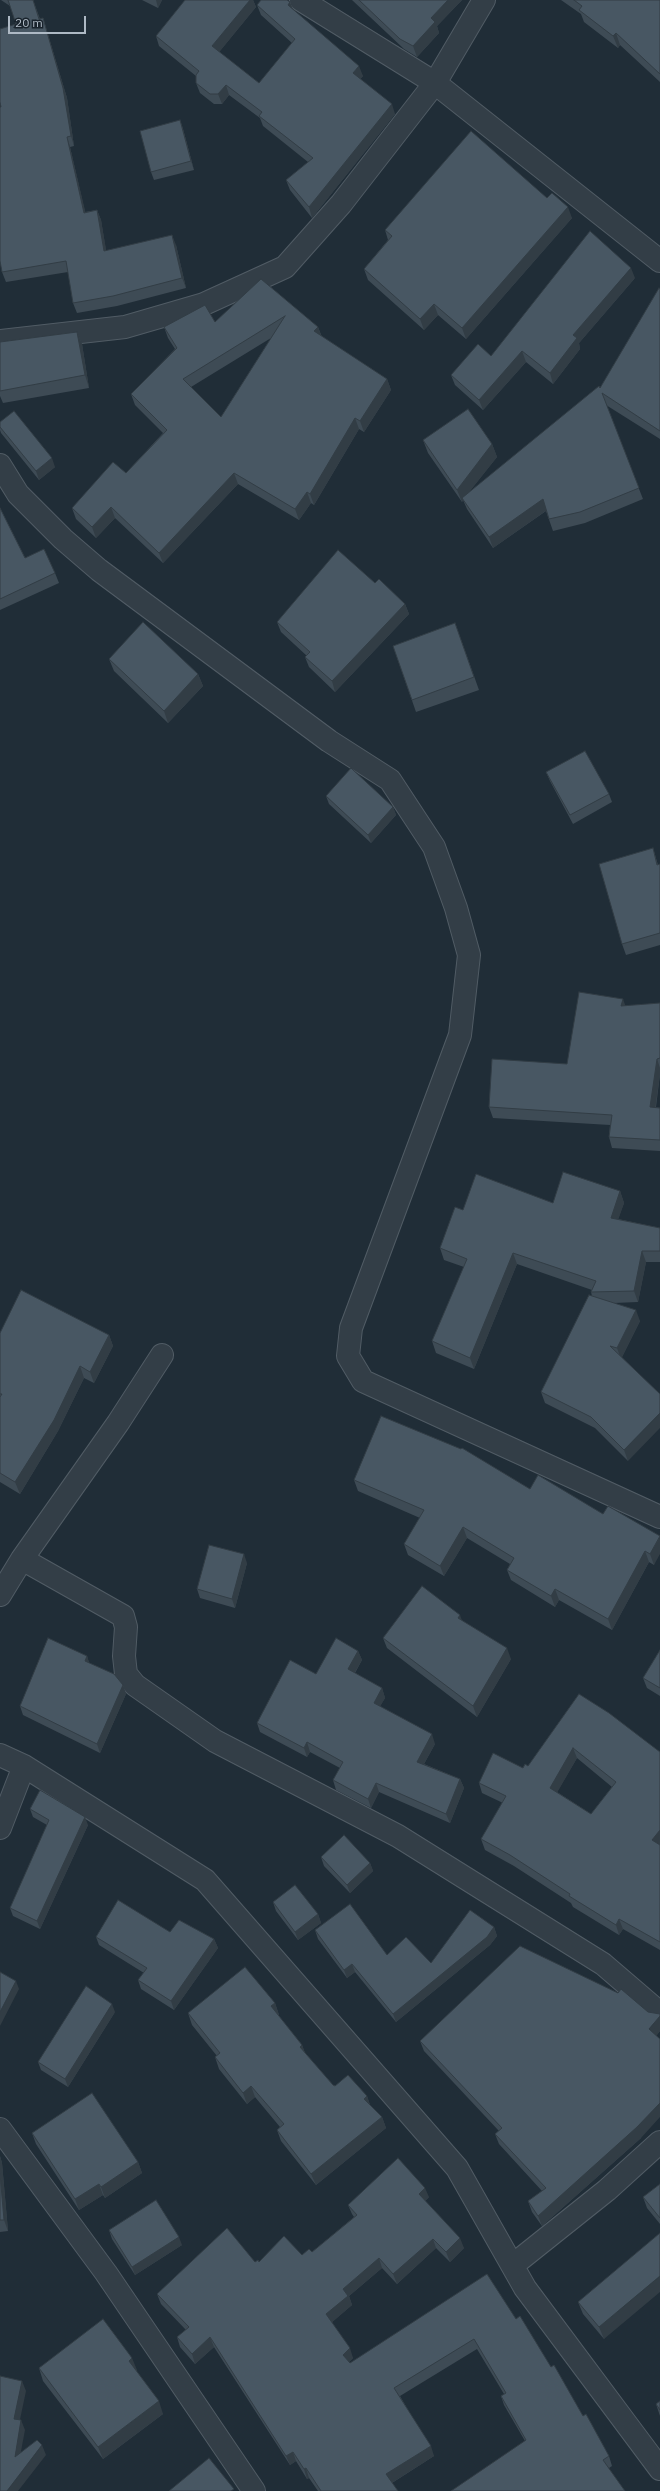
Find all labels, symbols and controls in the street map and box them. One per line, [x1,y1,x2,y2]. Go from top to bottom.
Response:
scale bar [10,8,88,34]
text: 20 m [15,15,43,30]

